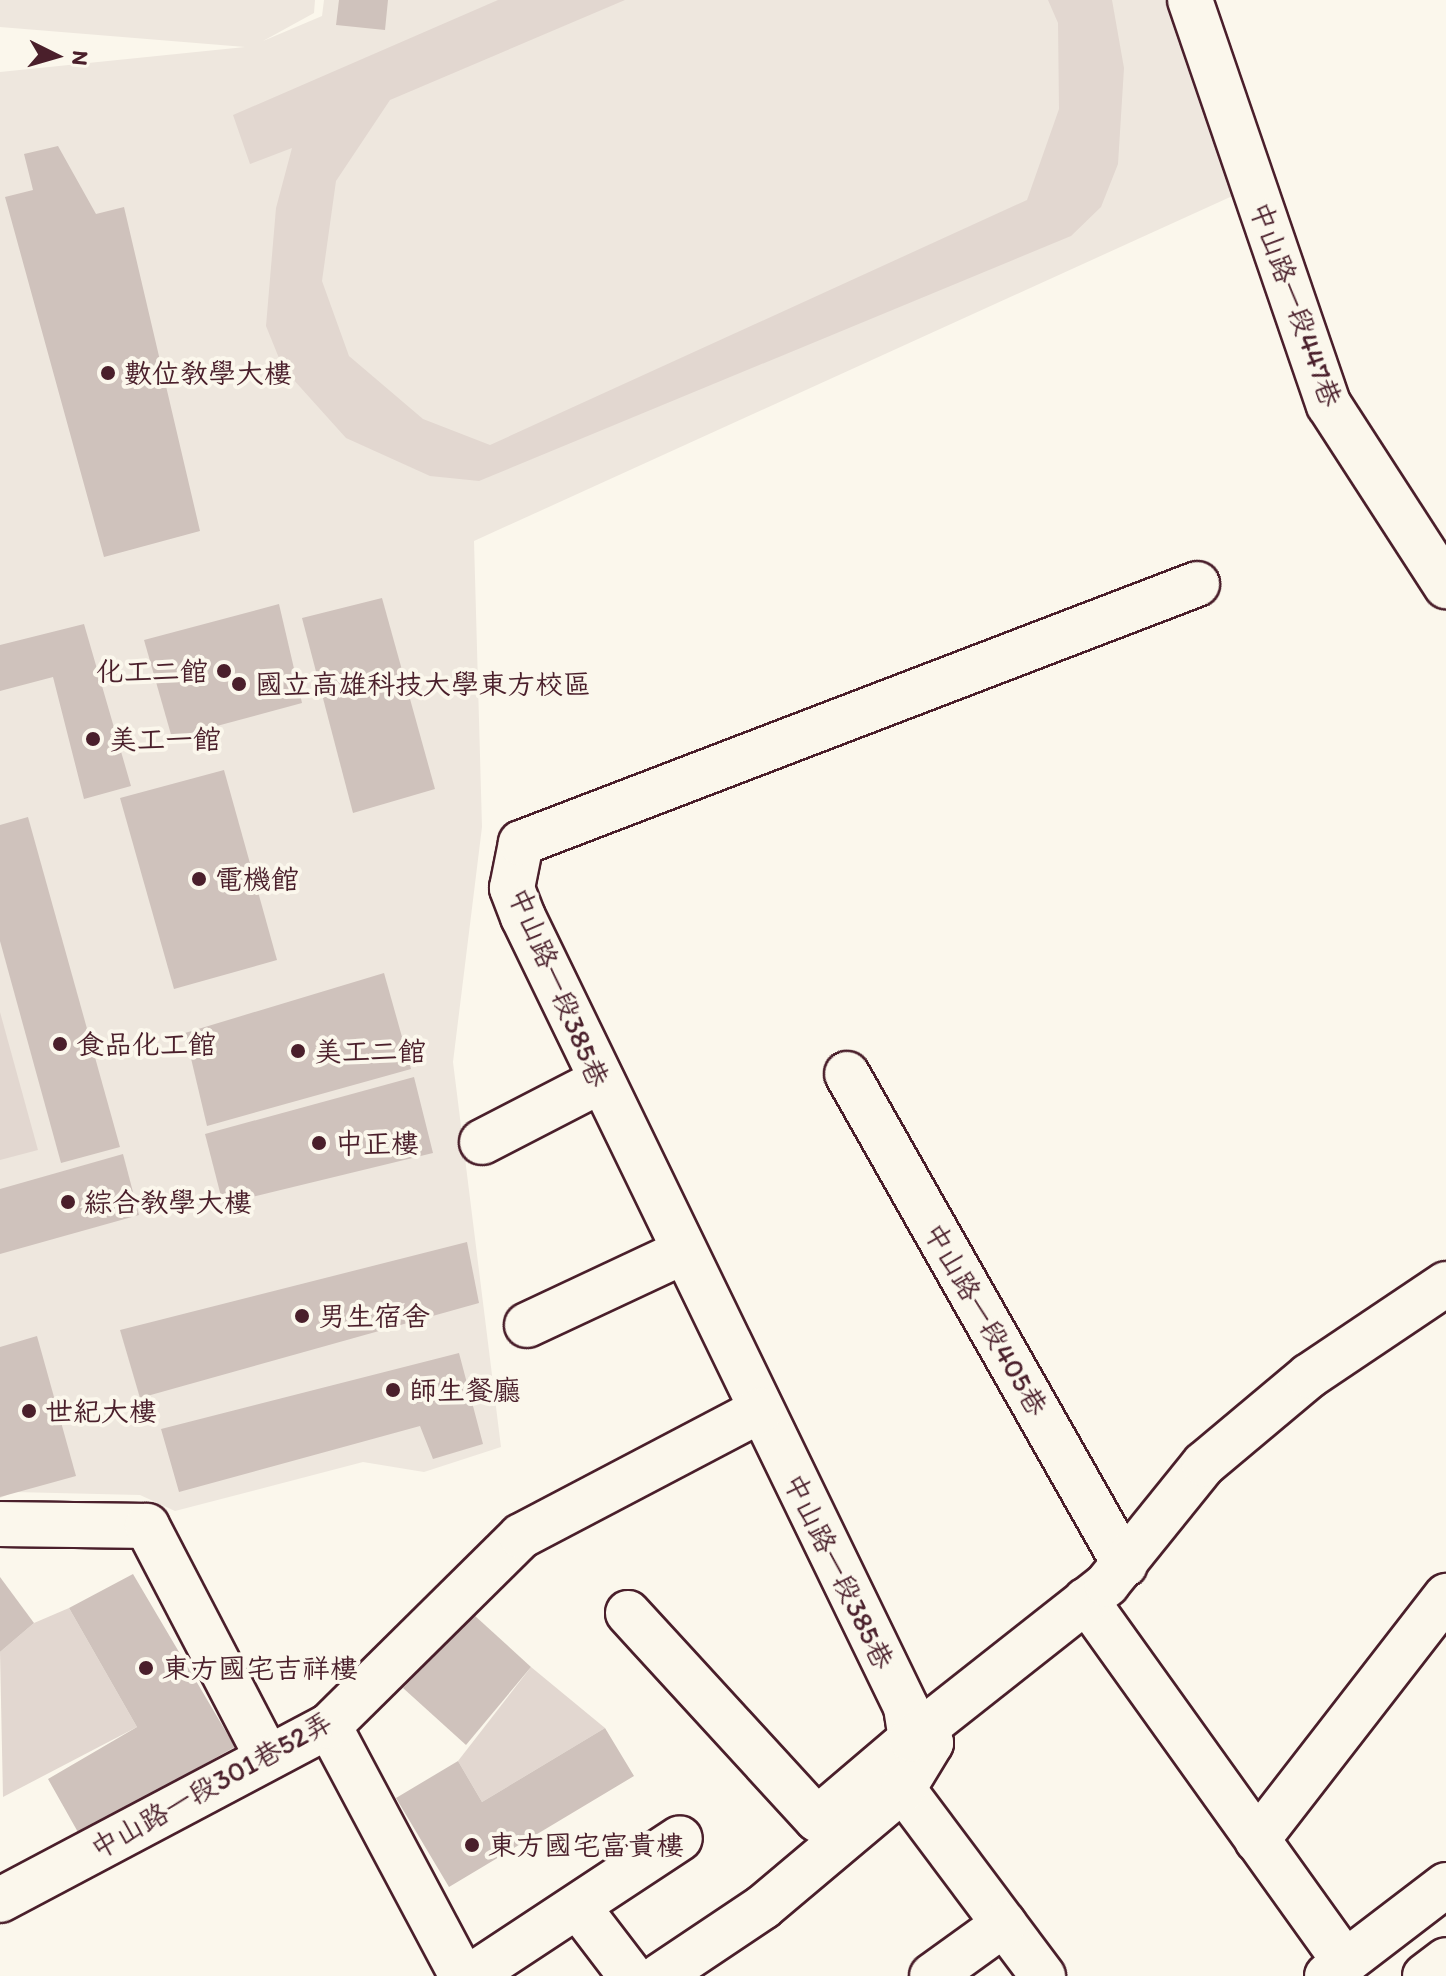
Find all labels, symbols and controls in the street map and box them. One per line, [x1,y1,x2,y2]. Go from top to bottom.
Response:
north arrow [16,16,96,96]
text: N [66,50,95,67]
street label: 中山路一段447巷 [1243,197,1349,411]
place label: 數位教學大樓 [124,356,292,390]
marker: 數位教學大樓 [99,364,117,382]
place label: 化工二館 [96,654,208,688]
marker: 化工二館 [215,662,233,680]
place label: 國立高雄科技大學東方校區 [255,667,591,701]
marker: 國立高雄科技大學東方校區 [230,675,248,693]
place label: 美工一館 [109,722,221,756]
marker: 美工一館 [84,730,102,748]
place label: 電機館 [215,862,299,896]
marker: 電機館 [190,870,208,888]
street label: 中山路一段385巷 [502,882,616,1092]
place label: 食品化工館 [76,1027,216,1061]
place label: 美工二館 [314,1034,426,1068]
marker: 食品化工館 [51,1035,69,1053]
marker: 美工二館 [289,1042,307,1060]
place label: 中正樓 [335,1126,419,1160]
marker: 中正樓 [310,1134,328,1152]
place label: 綜合教學大樓 [84,1185,252,1219]
marker: 綜合教學大樓 [59,1193,77,1211]
street label: 中山路一段405巷 [917,1217,1055,1421]
place label: 男生宿舍 [318,1299,430,1333]
marker: 男生宿舍 [293,1307,311,1325]
place label: 師生餐廳 [409,1373,521,1407]
marker: 師生餐廳 [384,1381,402,1399]
place label: 世紀大樓 [45,1394,157,1428]
marker: 世紀大樓 [20,1402,38,1420]
street label: 中山路一段385巷 [777,1468,901,1674]
place label: 東方國宅吉祥樓 [162,1651,358,1685]
marker: 東方國宅吉祥樓 [137,1659,155,1677]
street label: 中山路一段301巷52弄 [84,1705,338,1865]
place label: 東方國宅富貴樓 [488,1828,684,1862]
marker: 東方國宅富貴樓 [463,1836,481,1854]

